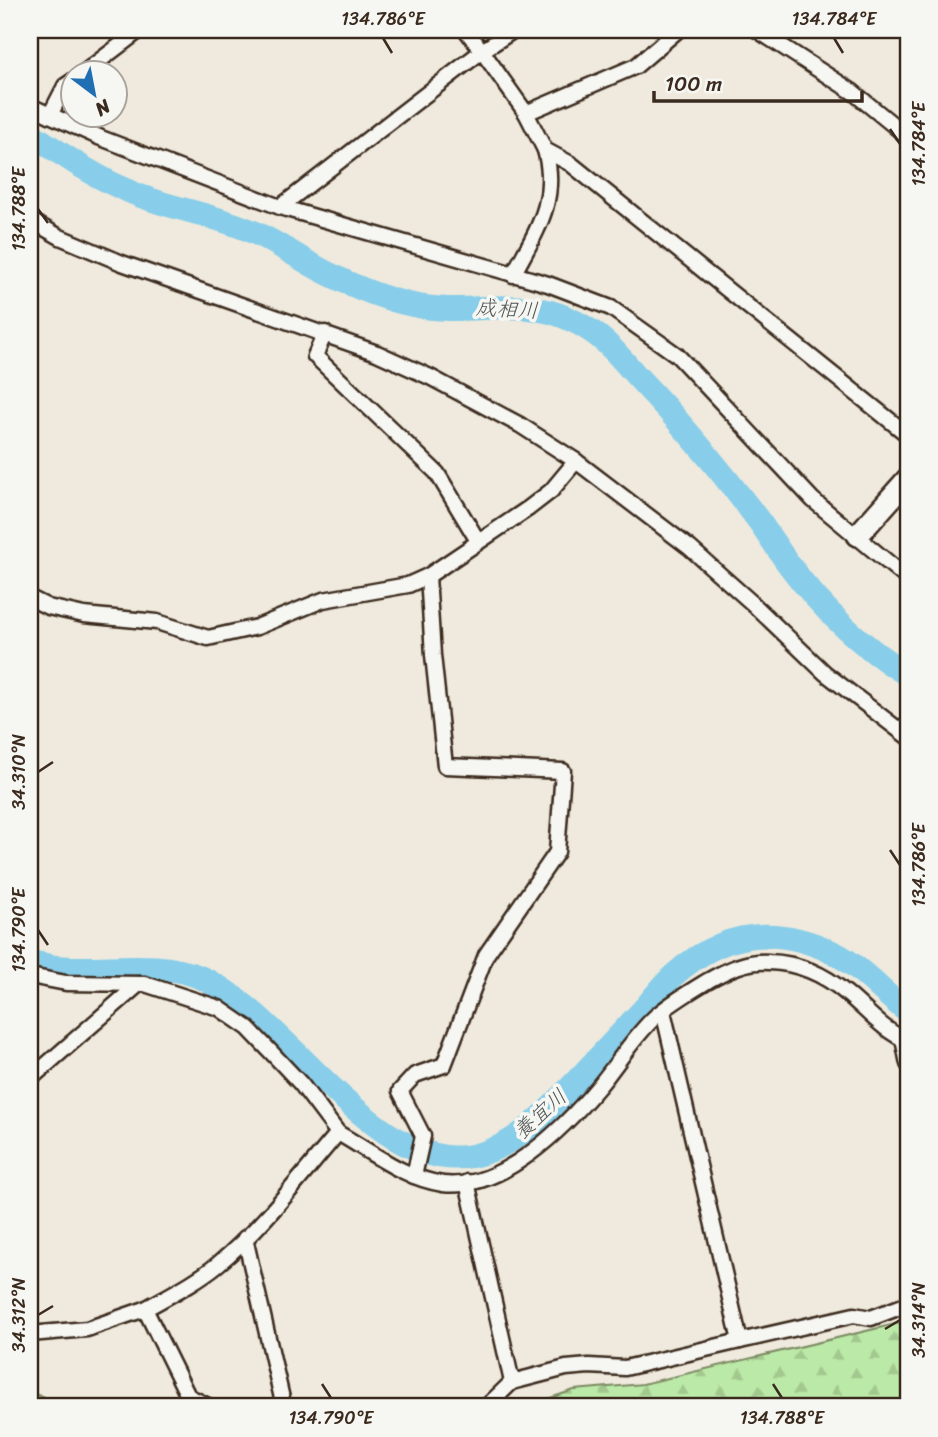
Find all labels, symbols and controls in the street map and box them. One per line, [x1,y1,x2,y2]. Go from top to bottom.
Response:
text: 134.786°E [341,3,426,35]
text: 134.784°E [792,3,877,35]
north arrow [60,60,130,130]
scale bar [654,60,863,104]
text: 100 m [665,65,722,103]
text: N [88,90,118,126]
text: 134.784°E [903,101,935,186]
text: 134.788°E [3,166,35,251]
water label: 成相川 [475,288,539,330]
text: 34.310°N [3,734,35,810]
text: 134.786°E [903,822,935,907]
text: 134.790°E [3,887,35,972]
water label: 養宜川 [504,1079,576,1149]
text: 34.312°N [3,1277,35,1352]
text: 34.314°N [903,1282,935,1358]
text: 134.790°E [289,1402,374,1434]
text: 134.788°E [740,1402,825,1434]

